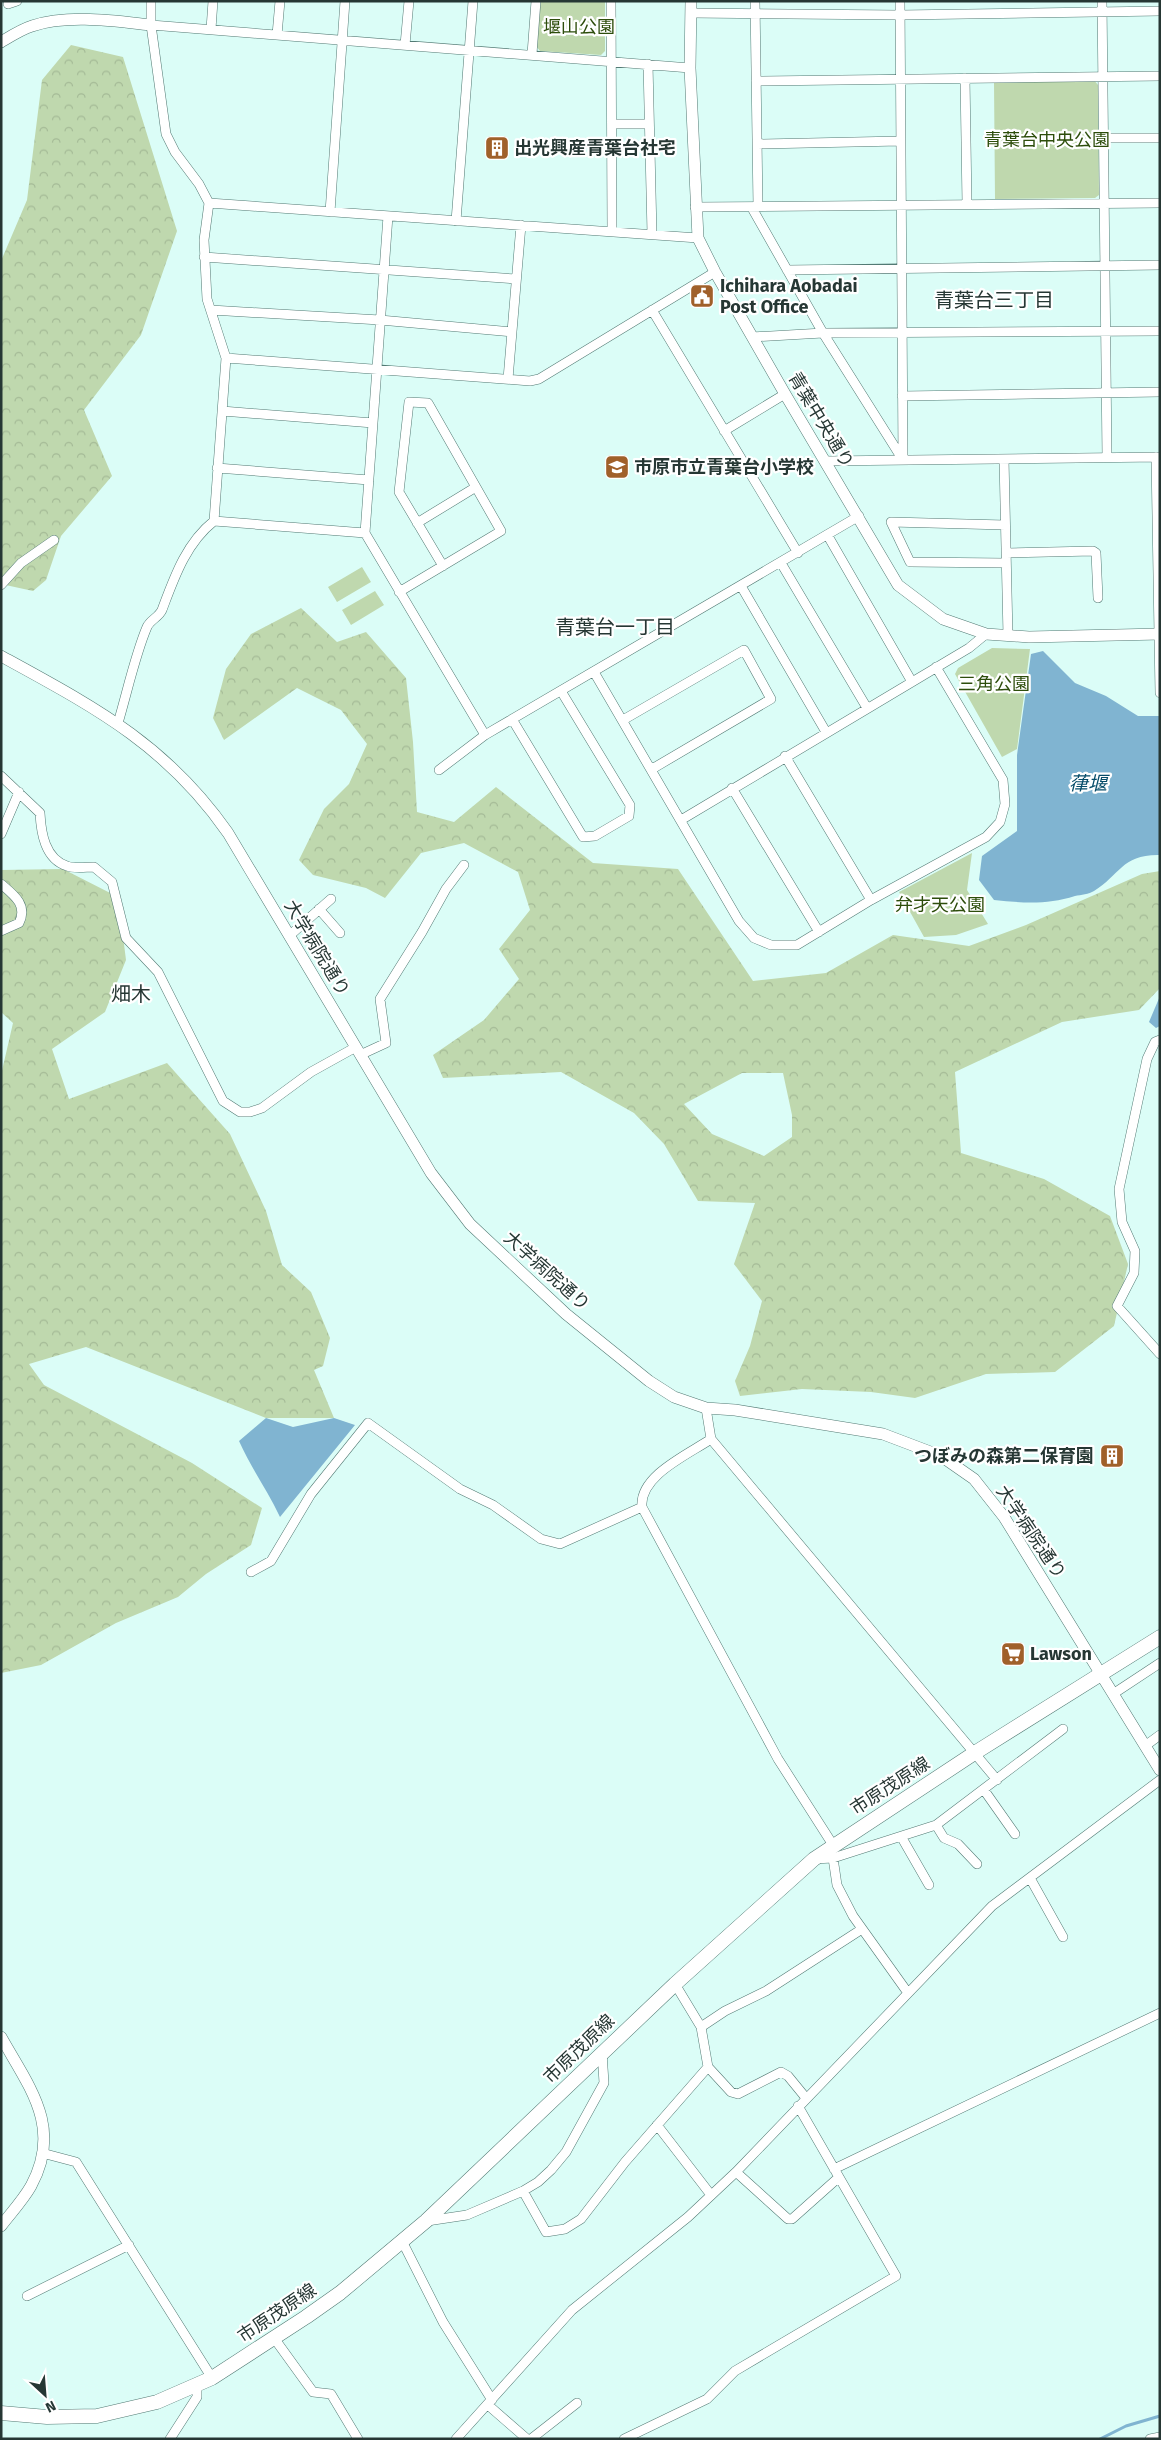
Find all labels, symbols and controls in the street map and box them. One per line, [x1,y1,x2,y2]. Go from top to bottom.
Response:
park label: 堰山公園 [543,16,615,38]
park label: 青葉台中央公園 [984,129,1110,151]
building icon: 出光興産青葉台社宅 [484,135,510,161]
place label: 出光興産青葉台社宅 [514,137,676,159]
place label: Ichihara Aobadai Post Office [720,275,858,318]
public building icon: Ichihara Aobadai Post Office [689,283,715,309]
district label: 青葉台三丁目 [934,288,1054,312]
street label: 青葉中央通り [784,368,858,472]
school or university icon: 市原市立青葉台小学校 [604,454,630,480]
place label: 市原市立青葉台小学校 [634,456,814,478]
district label: 青葉台一丁目 [555,615,675,639]
park label: 三角公園 [958,673,1030,695]
water label: 葎堰 [1069,772,1110,795]
park label: 弁才天公園 [895,894,985,916]
street label: 大学病院通り [280,896,354,1000]
district label: 畑木 [111,982,151,1006]
street label: 大学病院通り [500,1227,594,1315]
building icon: つぼみの森第二保育園 [1099,1443,1125,1469]
place label: つぼみの森第二保育園 [914,1445,1094,1467]
street label: 大学病院通り [992,1481,1070,1583]
supermarket icon: Lawson [1000,1641,1026,1667]
place label: Lawson [1030,1643,1092,1665]
street label: 市原茂原線 [846,1752,934,1820]
street label: 市原茂原線 [539,2010,619,2088]
street label: 市原茂原線 [234,2279,320,2347]
north arrow [20,2370,70,2420]
text: N [43,2397,58,2416]

